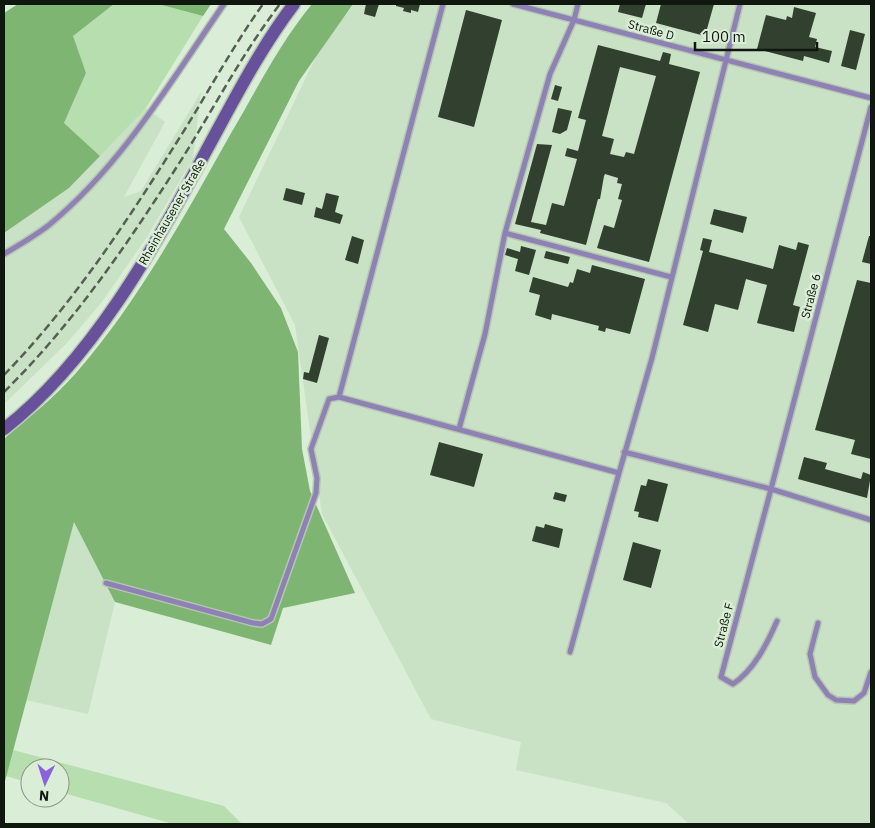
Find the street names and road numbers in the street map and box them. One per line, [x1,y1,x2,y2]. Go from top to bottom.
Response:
street label: Straße D [626,16,676,43]
street label: Rheinhausener Straße [135,156,208,268]
street label: Straße 6 [797,272,824,320]
street label: Straße F [710,601,737,649]

